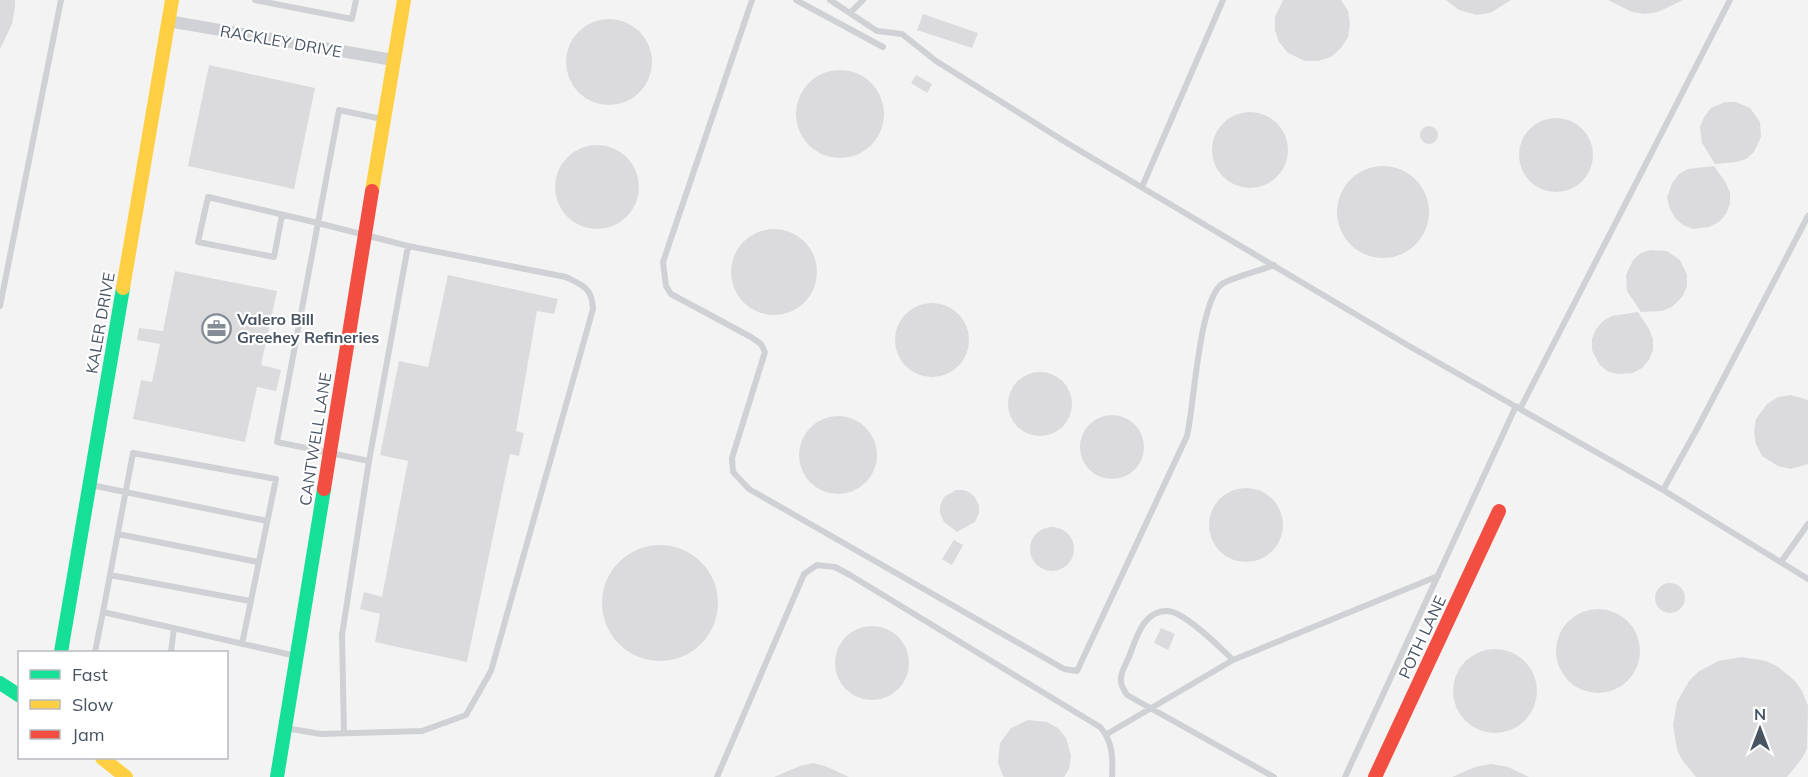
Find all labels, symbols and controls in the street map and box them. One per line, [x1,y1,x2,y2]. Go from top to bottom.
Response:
street label: RACKLEY DRIVE [219,20,343,62]
street label: KALER DRIVE [81,271,119,375]
place label: Valero Bill Greehey Refineries [236,309,379,347]
office icon: Valero Bill Greehey Refineries [200,312,232,344]
street label: CANTWELL LANE [295,371,335,507]
street label: POTH LANE [1394,592,1450,682]
legend [18,651,228,759]
text: Fast [72,663,108,686]
text: Slow [72,693,114,716]
north arrow [1730,699,1790,759]
text: N [1754,704,1766,724]
text: Jam [72,723,105,746]

